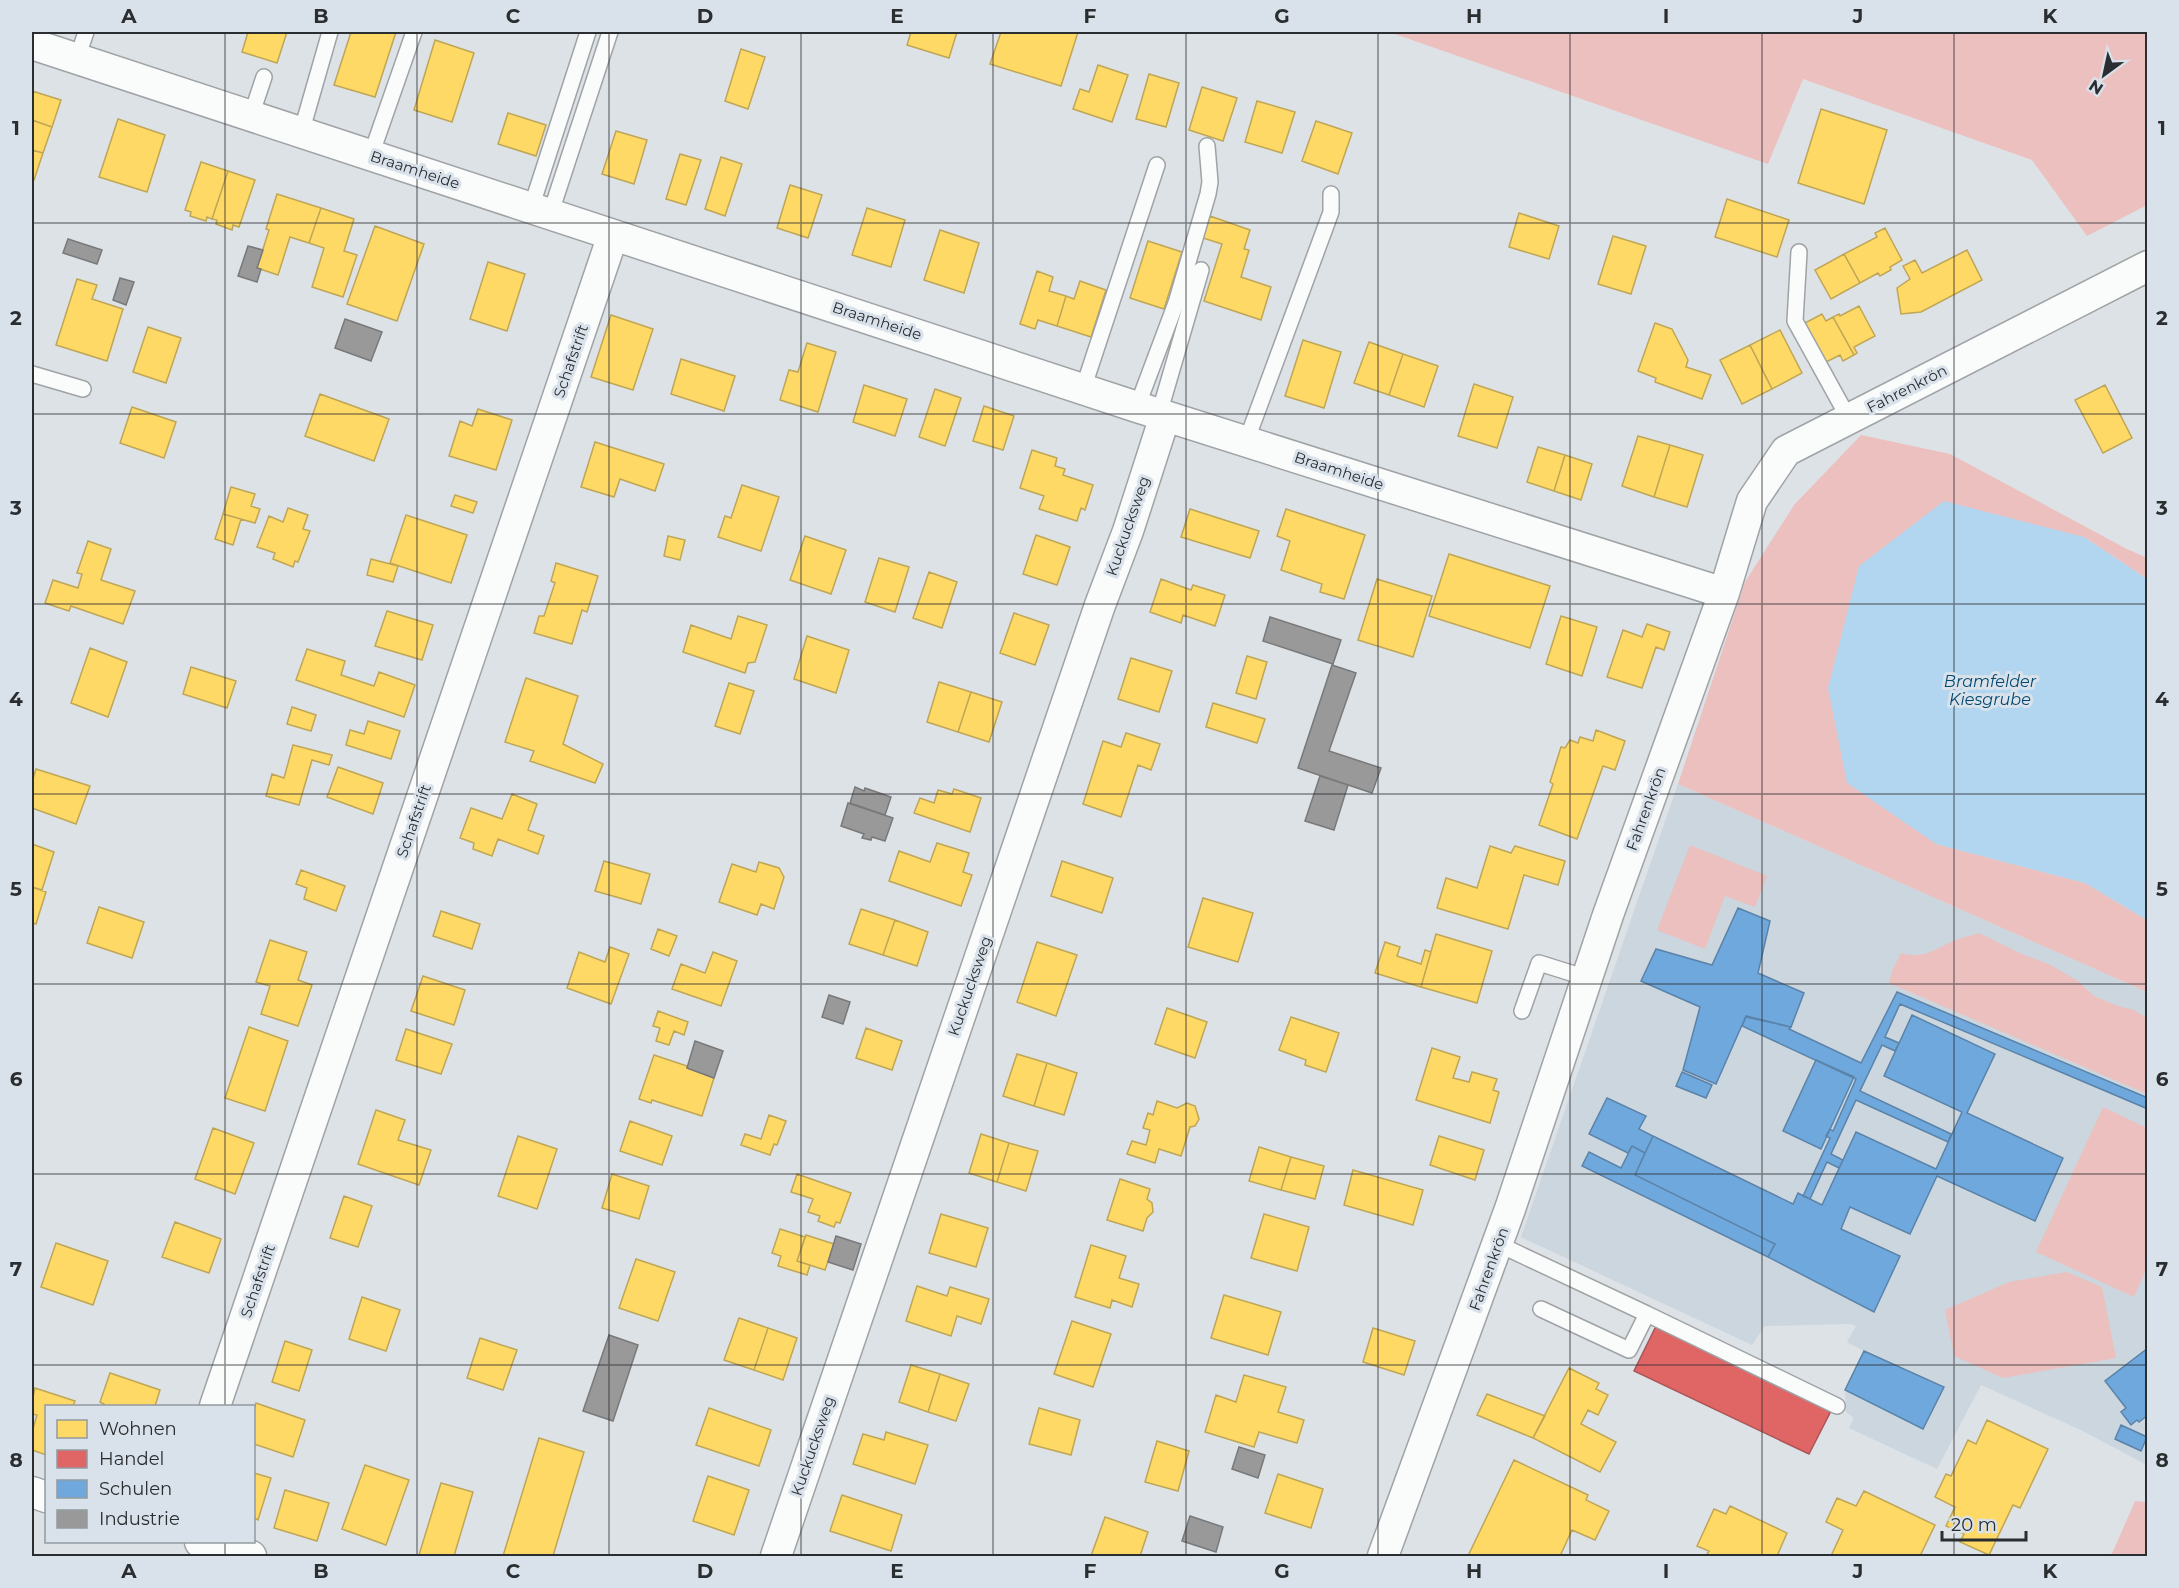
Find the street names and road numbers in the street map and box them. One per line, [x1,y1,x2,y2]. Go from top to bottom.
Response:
street label: Braamheide [368,146,462,193]
street label: Braamheide [830,297,924,344]
street label: Schafstrift [549,322,592,400]
street label: Fahrenkrön [1864,360,1950,417]
street label: Braamheide [1292,447,1386,494]
street label: Kuckucksweg [1102,473,1153,578]
street label: Fahrenkrön [1622,765,1669,853]
street label: Schafstrift [392,782,435,860]
street label: Kuckucksweg [944,933,995,1038]
street label: Fahrenkrön [1465,1225,1512,1313]
street label: Schafstrift [236,1242,279,1320]
street label: Kuckucksweg [787,1393,838,1498]

